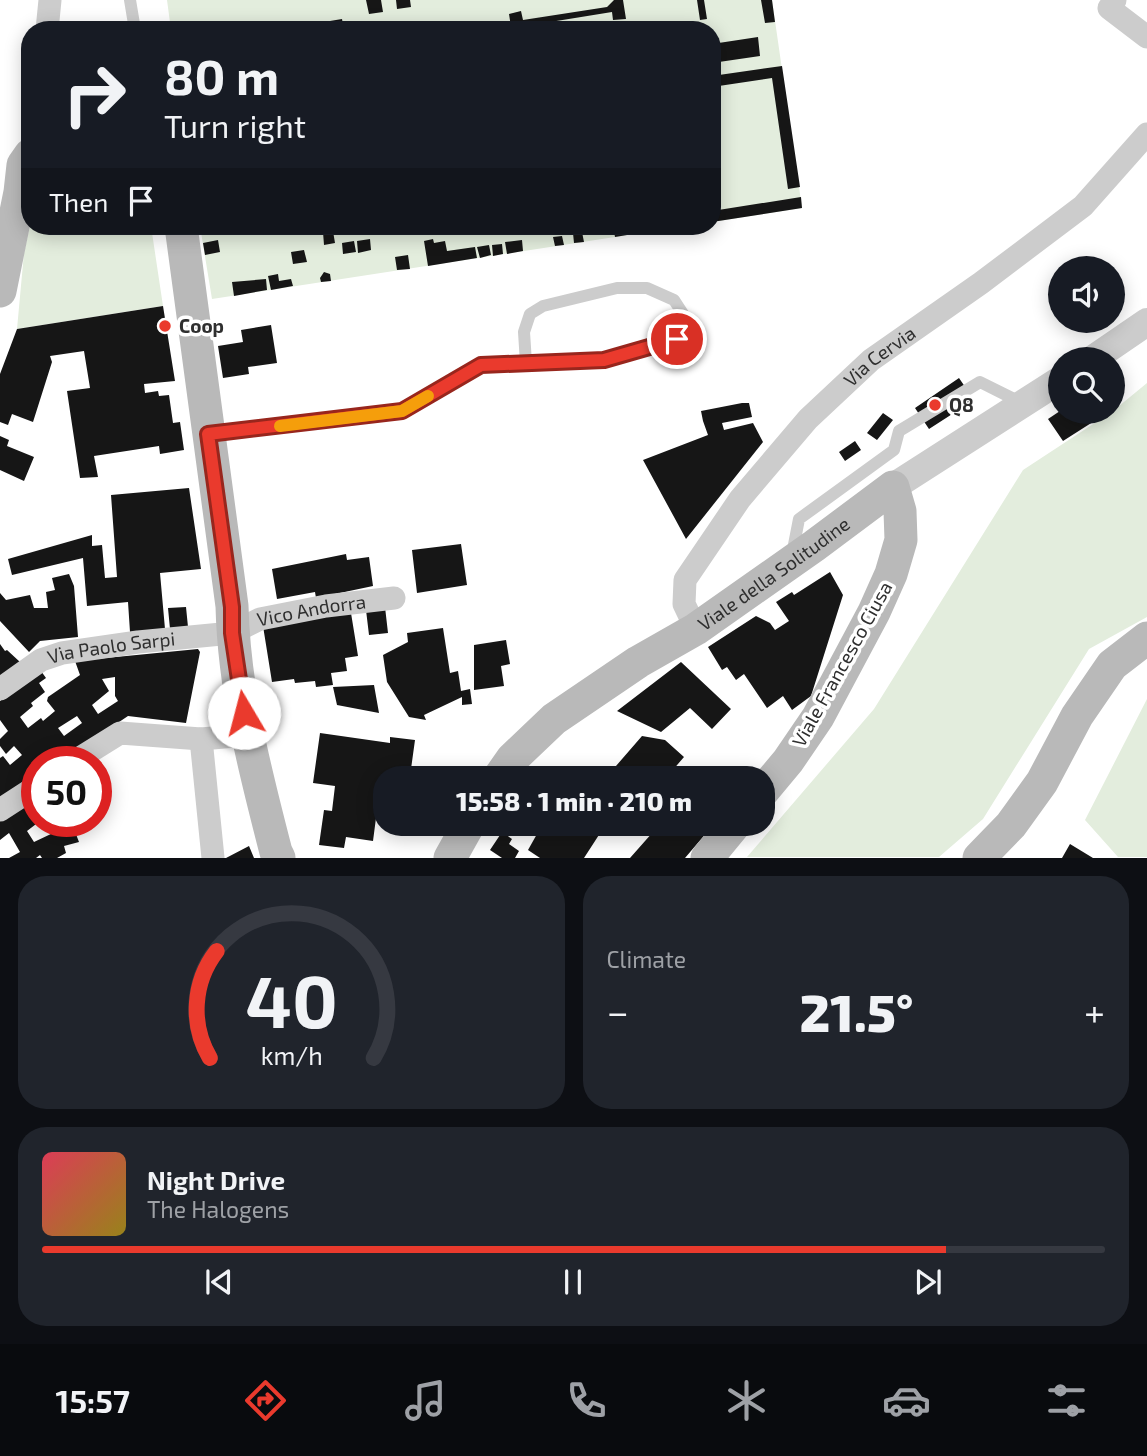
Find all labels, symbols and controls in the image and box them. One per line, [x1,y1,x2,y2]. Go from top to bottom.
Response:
text: 80 m [164,46,279,105]
icon: right [49,49,140,140]
text: Turn right [164,106,306,144]
icon: arrive [122,182,160,220]
text: Then [49,186,108,217]
map controls [1048,256,1125,424]
button: sound [1048,256,1125,333]
pin [647,309,707,369]
place label: Coop [179,314,224,337]
marker: Coop [157,318,173,334]
icon: arrive [658,320,696,358]
street label: Via Cervia [838,321,919,391]
button: search [1048,347,1125,424]
place label: Q8 [949,393,974,417]
marker: Q8 [927,397,943,413]
street label: Viale della Solitudine [693,512,854,635]
street label: Viale Francesco Ciusa [787,577,897,750]
street label: Vico Andorra [255,589,367,630]
street label: Via Paolo Sarpi [44,627,176,668]
position arrow [207,676,281,750]
speed limit sign: 50 [21,746,112,837]
text: 15:58 · 1 min · 210 m [456,785,692,816]
text: Climate [607,945,686,973]
text: 40 [245,956,337,1044]
text: 21.5° [799,980,913,1042]
text: − [607,988,629,1034]
text: + [1084,988,1105,1034]
text: km/h [260,1040,322,1070]
text: Night Drive [147,1164,285,1195]
text: The Halogens [147,1195,289,1223]
icon: previous [200,1263,238,1301]
icon: pause [554,1263,592,1301]
icon: next [909,1263,947,1301]
icon: directions [241,1376,290,1425]
icon: music [401,1376,450,1425]
icon: phone [562,1376,611,1425]
icon: climate [722,1376,771,1425]
icon: car [882,1376,931,1425]
icon: filters [1042,1376,1091,1425]
text: 15:57 [56,1381,130,1419]

